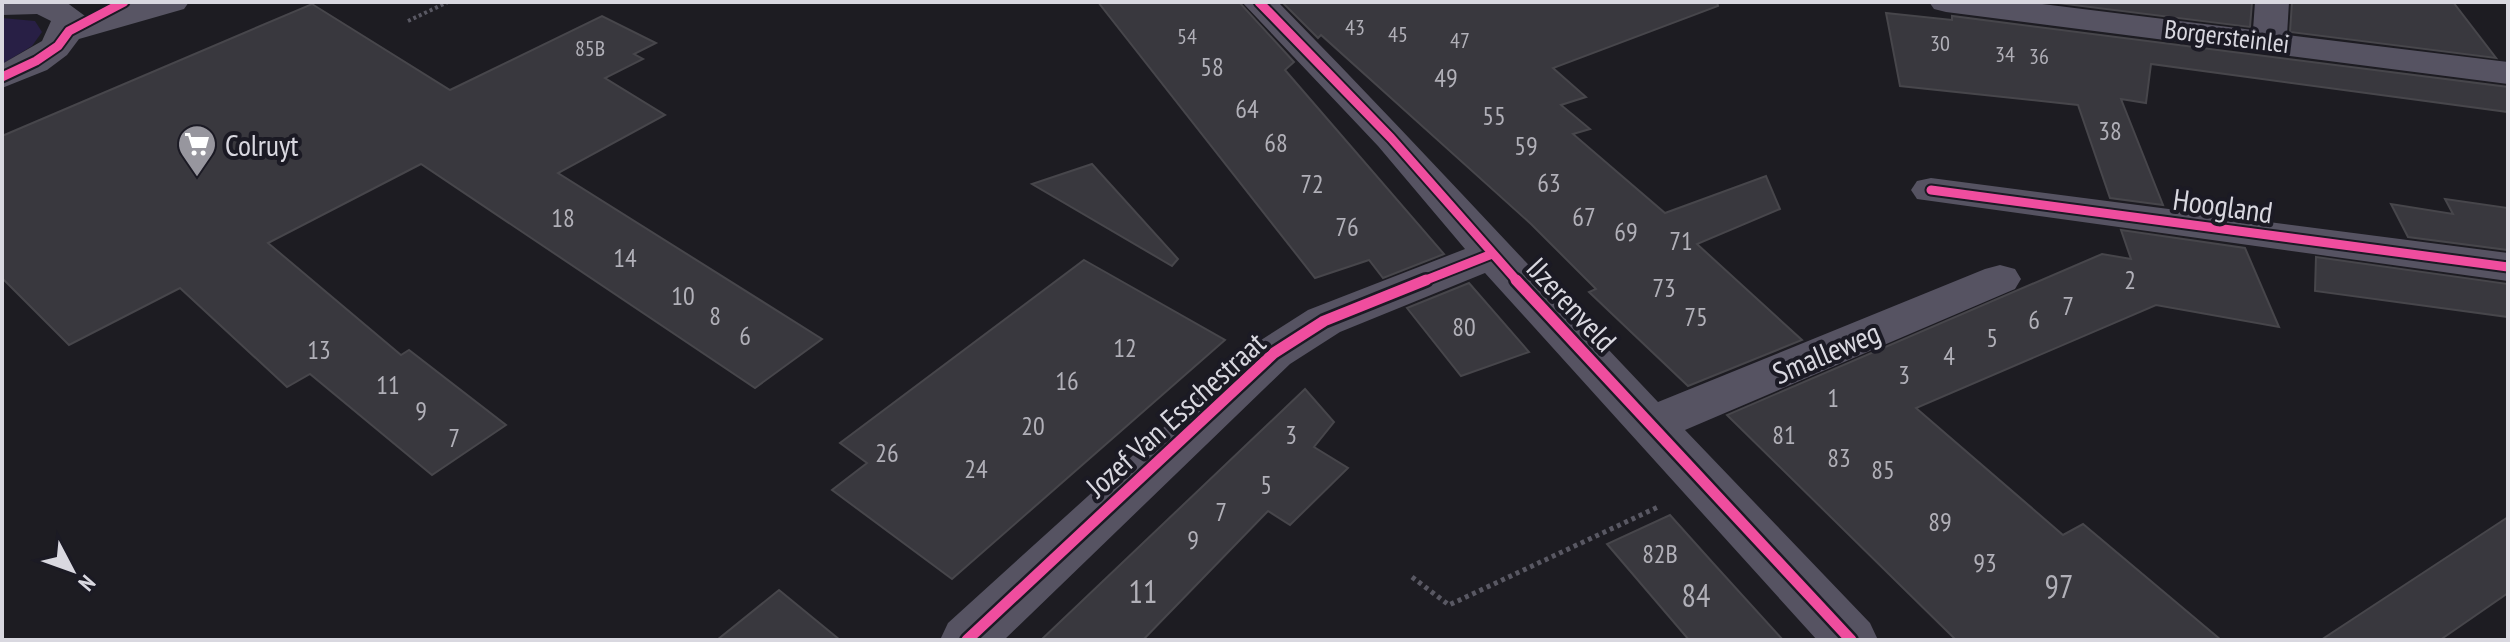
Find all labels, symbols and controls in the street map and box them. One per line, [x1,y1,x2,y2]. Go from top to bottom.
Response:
street label: Borgersteinlei [2163,12,2291,60]
house number: 43 [1345,13,1365,41]
house number: 45 [1388,20,1408,48]
house number: 54 [1177,22,1197,50]
house number: 47 [1450,26,1470,54]
house number: 30 [1930,29,1950,57]
house number: 85B [575,34,605,62]
house number: 34 [1995,40,2015,68]
house number: 36 [2029,42,2049,70]
house number: 58 [1200,50,1224,83]
house number: 49 [1434,61,1458,94]
house number: 64 [1235,92,1259,125]
house number: 55 [1482,99,1506,132]
house number: 38 [2098,114,2122,147]
supermarket icon: Colruyt [176,123,218,178]
place label: Colruyt [225,125,299,164]
house number: 68 [1264,126,1288,159]
house number: 59 [1514,129,1538,162]
house number: 63 [1537,166,1561,199]
house number: 72 [1300,167,1324,200]
street label: Hoogland [2171,179,2275,231]
house number: 67 [1572,200,1596,233]
house number: 18 [551,201,575,234]
house number: 76 [1335,210,1359,243]
house number: 69 [1614,215,1638,248]
house number: 71 [1669,224,1693,257]
house number: 14 [613,241,637,274]
street label: IJzerenveld [1519,249,1625,359]
house number: 2 [2124,263,2136,296]
house number: 73 [1652,271,1676,304]
house number: 10 [671,279,695,312]
house number: 7 [2062,289,2074,322]
house number: 8 [709,299,721,332]
house number: 75 [1684,300,1708,333]
house number: 6 [2028,303,2040,336]
house number: 80 [1452,310,1476,343]
street label: Smalleweg [1766,312,1886,392]
house number: 6 [739,319,751,352]
house number: 5 [1986,321,1998,354]
street label: Jozef Van Esschestraat [1076,323,1274,506]
house number: 12 [1113,331,1137,364]
house number: 13 [307,333,331,366]
house number: 4 [1943,339,1955,372]
house number: 3 [1898,358,1910,391]
house number: 16 [1055,364,1079,397]
house number: 11 [376,368,400,401]
house number: 1 [1827,381,1839,414]
house number: 9 [415,394,427,427]
house number: 20 [1021,409,1045,442]
house number: 3 [1285,418,1297,451]
house number: 81 [1772,418,1796,451]
house number: 7 [448,421,460,454]
house number: 26 [875,436,899,469]
house number: 83 [1827,441,1851,474]
house number: 24 [964,452,988,485]
house number: 85 [1871,453,1895,486]
house number: 5 [1260,468,1272,501]
house number: 7 [1215,495,1227,528]
house number: 89 [1928,505,1952,538]
house number: 9 [1187,523,1199,556]
north arrow [32,530,112,610]
house number: 82B [1642,537,1678,570]
house number: 93 [1973,546,1997,579]
house number: 97 [2045,565,2073,607]
text: N [73,569,102,597]
house number: 11 [1129,570,1157,612]
house number: 84 [1682,574,1710,616]

